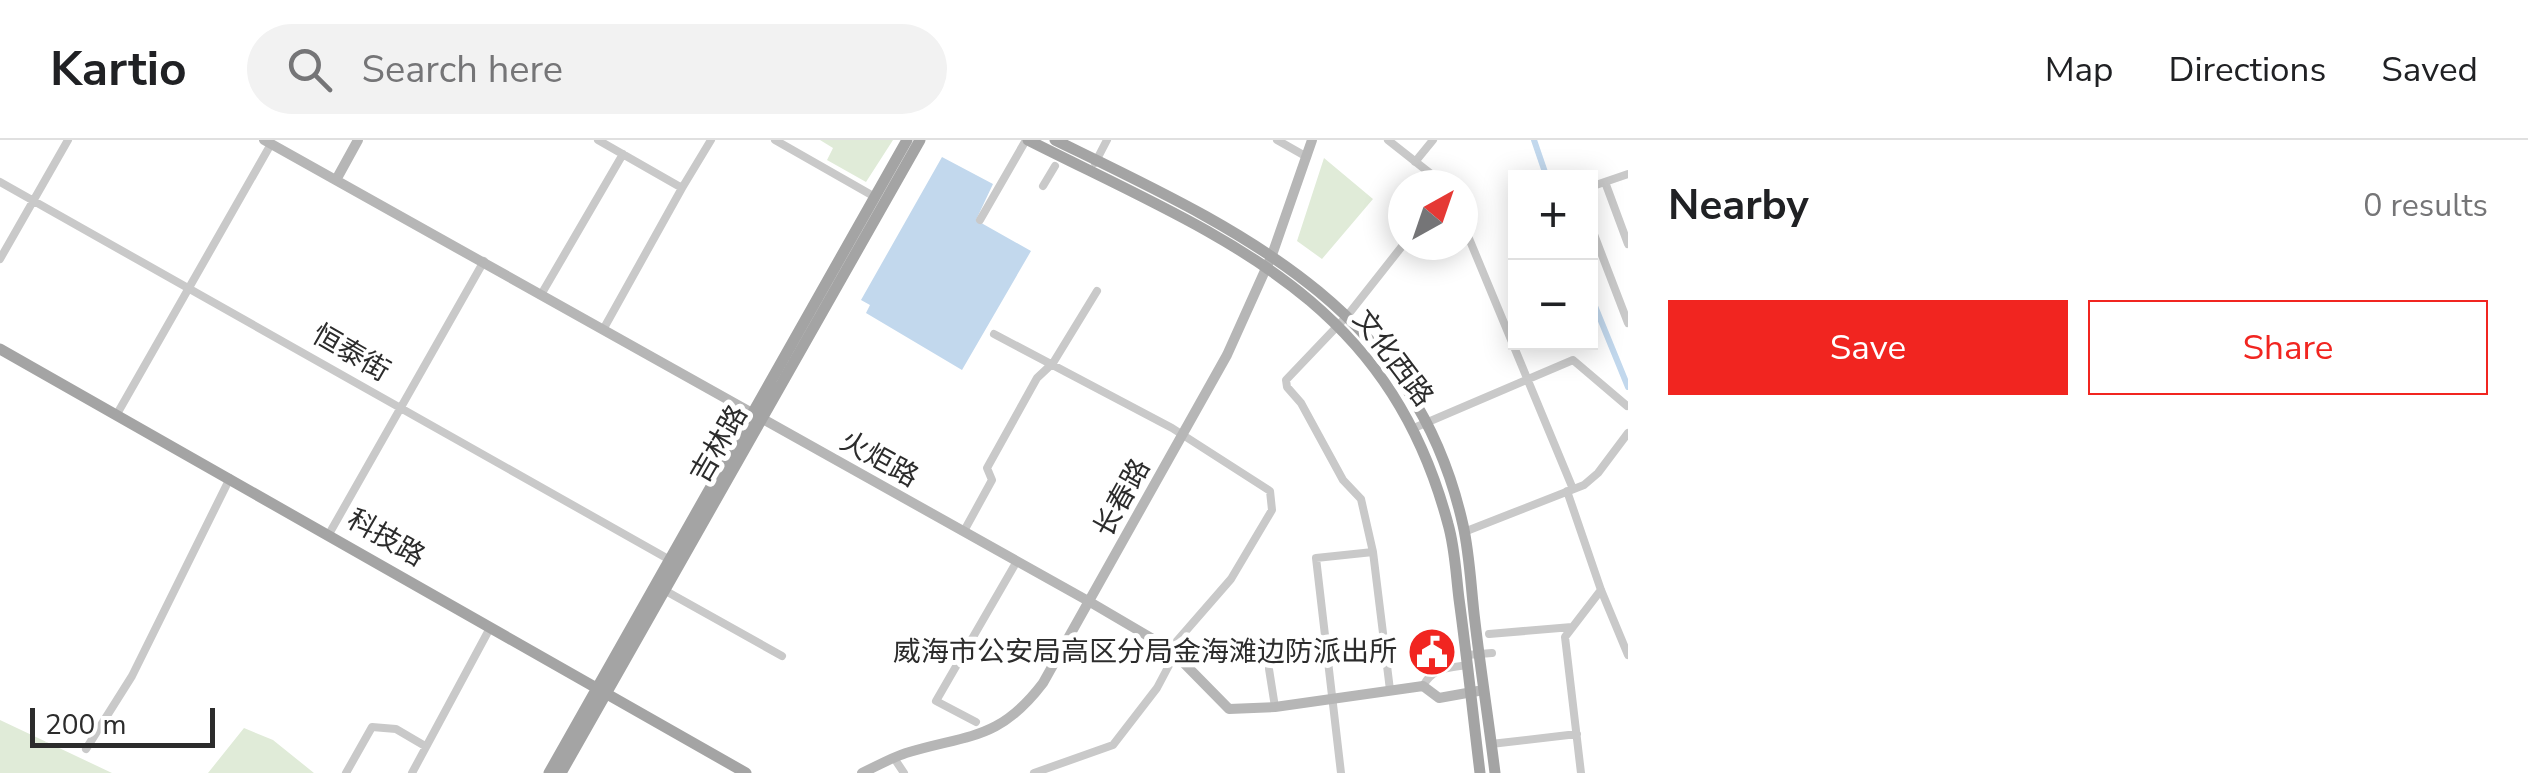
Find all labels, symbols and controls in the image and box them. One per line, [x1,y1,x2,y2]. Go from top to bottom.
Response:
search box [247,24,947,114]
text: Kartio [50,36,187,102]
icon: search [282,42,337,97]
text: Search here [362,44,563,95]
text: Map [2045,46,2114,93]
text: Directions [2169,46,2326,93]
text: Saved [2381,46,2478,93]
north arrow [1388,170,1478,260]
map controls [1508,170,1598,350]
button: + [1508,170,1598,260]
text: Nearby [1668,177,1809,234]
text: 0 results [2363,184,2488,227]
button: − [1508,260,1598,350]
button: Save [1668,300,2068,395]
button: Share [2088,300,2488,395]
street label: 文化西路 [1344,302,1442,414]
street label: 恒泰街 [305,316,397,390]
street label: 吉林路 [682,398,756,490]
street label: 火炬路 [833,422,925,496]
street label: 长春路 [1085,452,1159,544]
street label: 科技路 [340,501,432,575]
public building icon: 威海市公安局高区分局金海滩边防派出所 [1406,626,1458,678]
place label: 威海市公安局高区分局金海滩边防派出所 [893,633,1397,671]
scale bar [30,703,215,748]
text: 200 m [45,706,127,744]

